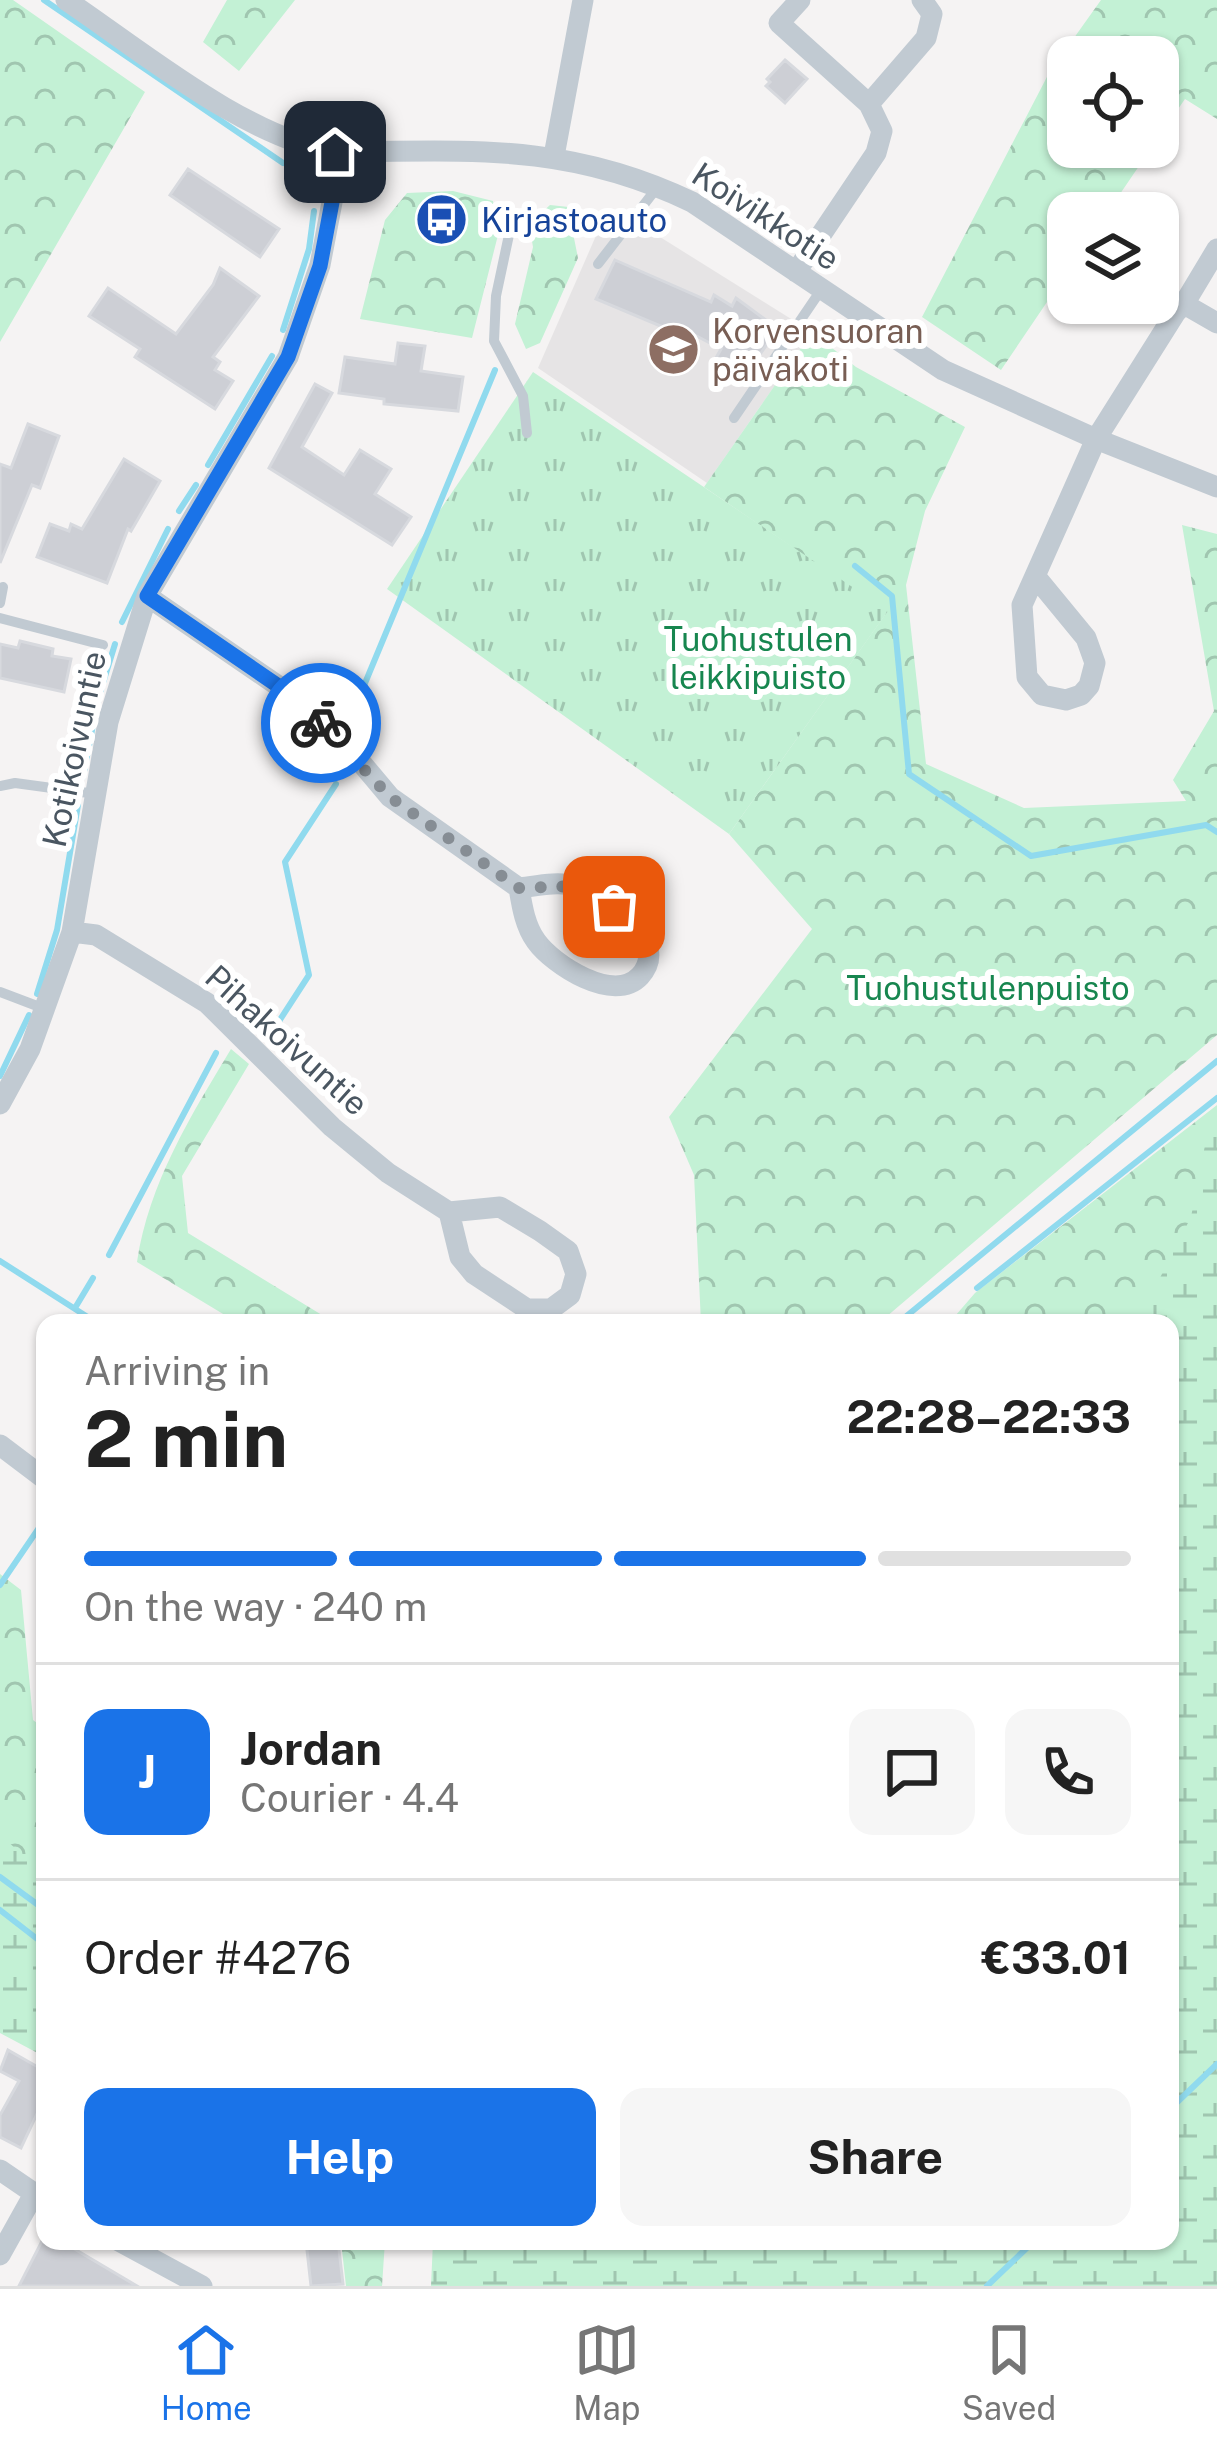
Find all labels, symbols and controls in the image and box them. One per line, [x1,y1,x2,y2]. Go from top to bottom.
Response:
map controls [1047,36,1179,324]
button: locate [1047,36,1179,168]
pin [284,101,386,203]
icon: home [302,119,368,185]
street label: Koivikkotie [685,155,847,277]
bus stop icon: Kirjastoauto [414,192,470,248]
button: layers [1047,192,1179,324]
place label: Kirjastoauto [481,201,667,239]
place label: Korvensuoran päiväkoti [712,312,924,388]
school or university icon: Korvensuoran päiväkoti [645,322,701,378]
park label: Tuohustulen leikkipuisto [663,620,853,696]
street label: Kotikoivuntie [35,648,113,850]
courier [261,663,381,783]
icon: bike [288,690,354,756]
pin [563,856,665,958]
icon: bag [581,874,647,940]
street label: Pihakoivuntie [198,957,376,1123]
park label: Tuohustulenpuisto [846,969,1130,1007]
text: Arriving in [84,1348,270,1394]
text: 22:28–22:33 [846,1390,1131,1443]
text: 2 min [84,1393,288,1485]
text: On the way · 240 m [84,1584,427,1630]
button: chat [849,1709,975,1835]
button: phone [1005,1709,1131,1835]
text: Jordan [240,1722,382,1775]
text: J [138,1745,156,1798]
text: Courier · 4.4 [240,1775,459,1821]
text: Order #4276 [84,1931,351,1984]
text: €33.01 [982,1931,1131,1984]
button: Help [84,2088,596,2226]
button: Share [620,2088,1131,2226]
tab: Home [161,2317,252,2427]
tab: Map [573,2317,640,2427]
tab: Saved [962,2317,1056,2427]

